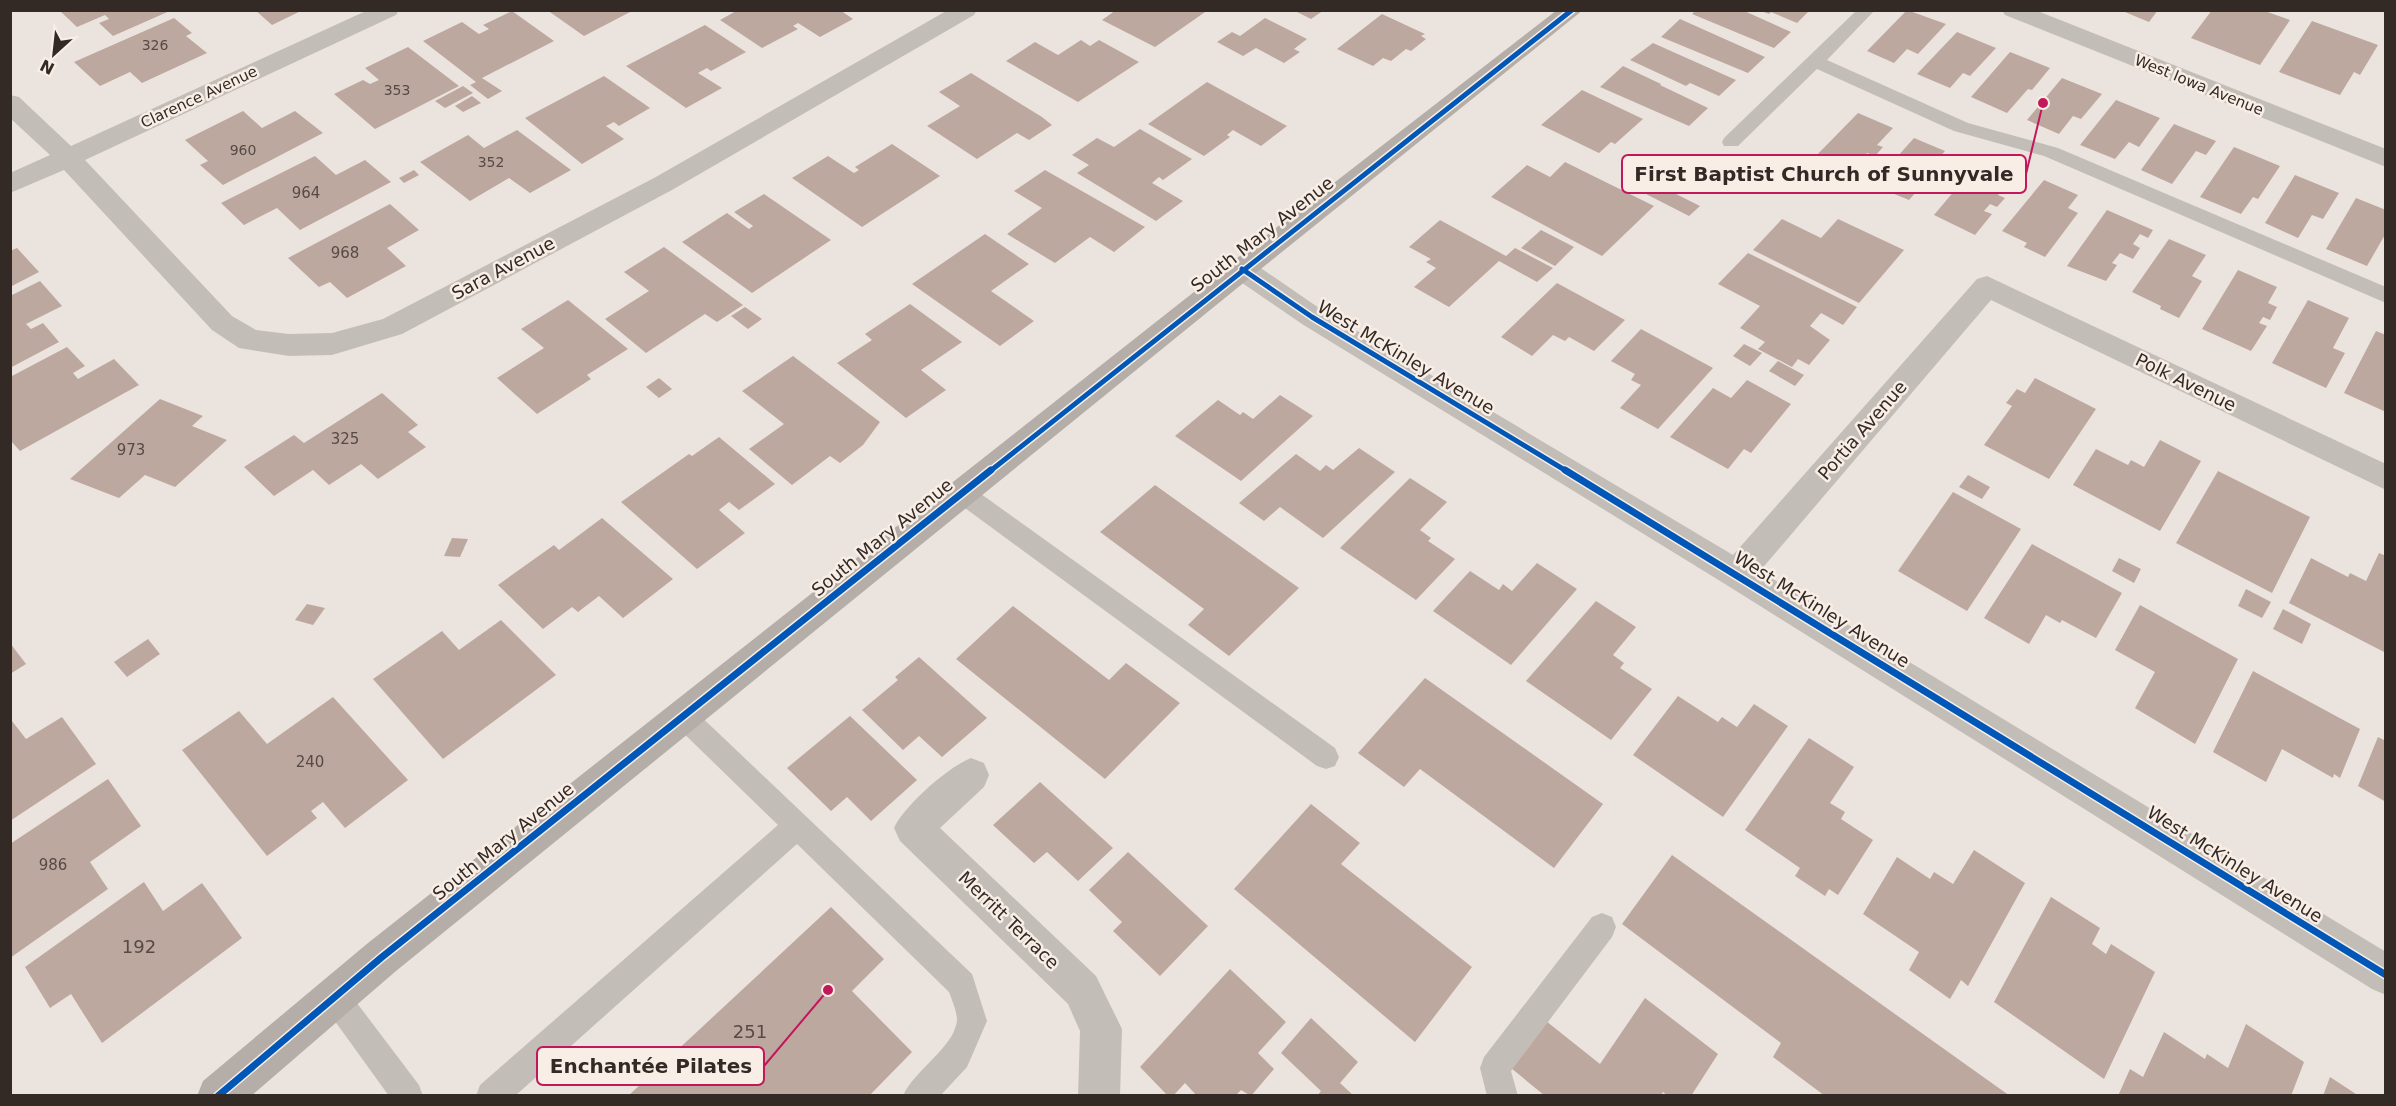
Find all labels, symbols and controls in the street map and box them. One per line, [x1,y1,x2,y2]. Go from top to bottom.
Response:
north arrow [24,24,84,84]
house number: 326 [142,37,168,53]
street label: West Iowa Avenue [2132,51,2266,119]
text: N [37,55,58,78]
street label: Clarence Avenue [138,62,260,132]
house number: 353 [384,82,410,98]
house number: 960 [230,142,256,158]
house number: 352 [478,154,504,170]
callout: First Baptist Church of Sunnyvale [1622,155,2026,193]
text: First Baptist Church of Sunnyvale [1634,162,2014,186]
street label: South Mary Avenue [1186,172,1338,296]
house number: 964 [292,184,320,202]
street label: Sara Avenue [448,232,558,304]
house number: 968 [331,244,359,262]
street label: West McKinley Avenue [1314,296,1498,418]
street label: Polk Avenue [2132,349,2240,415]
street label: Portia Avenue [1813,376,1911,484]
house number: 325 [331,430,359,448]
house number: 973 [117,441,145,459]
street label: South Mary Avenue [807,474,957,600]
street label: West McKinley Avenue [1730,546,1914,672]
house number: 240 [296,753,324,771]
street label: South Mary Avenue [428,778,578,904]
street label: West McKinley Avenue [2143,801,2327,927]
house number: 986 [39,856,67,874]
street label: Merritt Terrace [954,867,1064,973]
house number: 192 [122,936,156,957]
house number: 251 [733,1021,767,1042]
callout: Enchantée Pilates [537,1047,764,1085]
text: Enchantée Pilates [550,1054,752,1078]

